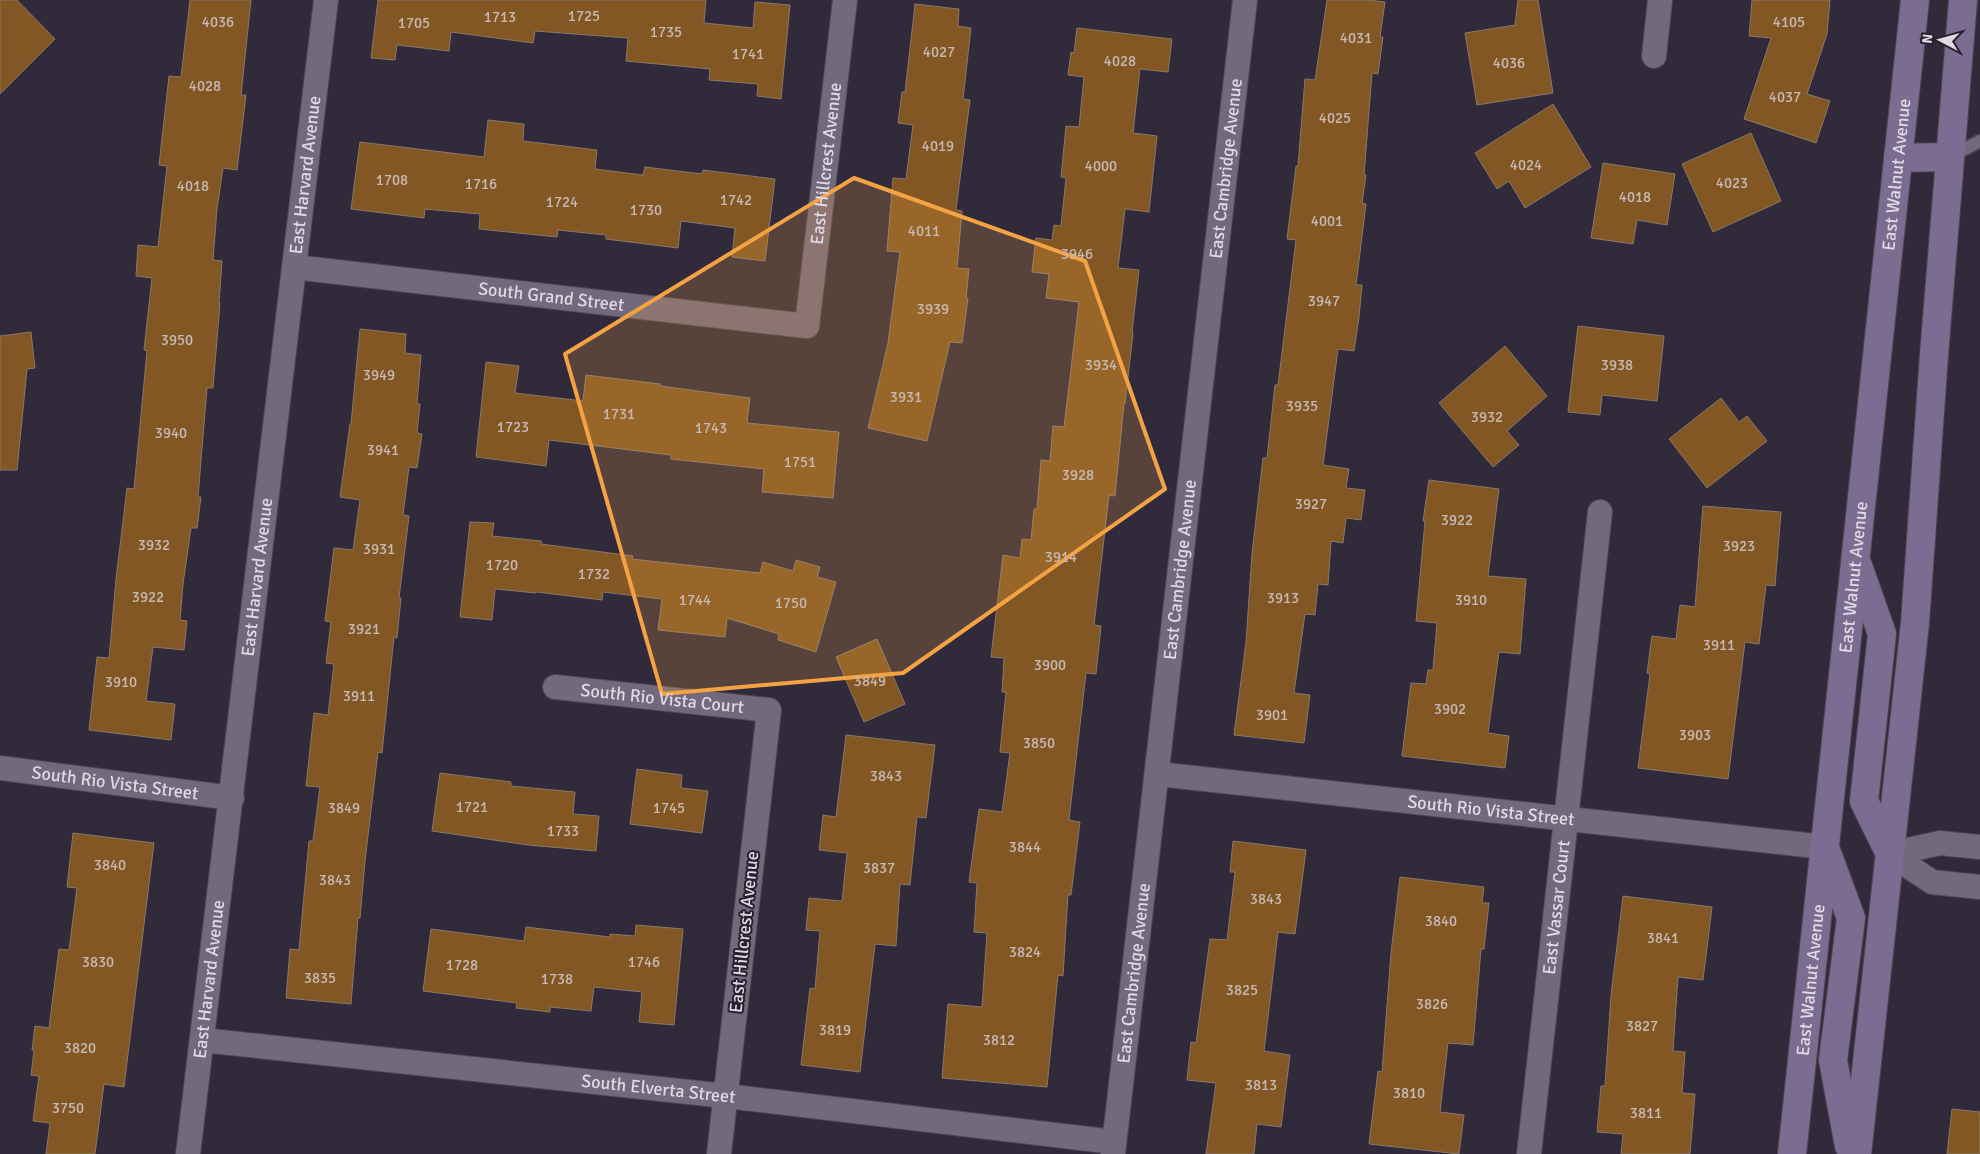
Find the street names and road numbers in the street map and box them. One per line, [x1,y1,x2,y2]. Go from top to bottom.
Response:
street label: East Cambridge Avenue [1205,77,1247,260]
street label: East Hillcrest Avenue [806,81,846,246]
street label: East Harvard Avenue [285,94,325,255]
street label: East Walnut Avenue [1877,97,1915,252]
street label: South Grand Street [477,277,626,316]
street label: East Cambridge Avenue [1159,478,1201,661]
street label: East Harvard Avenue [237,497,277,658]
street label: East Walnut Avenue [1834,500,1873,654]
street label: South Rio Vista Court [580,679,745,718]
street label: South Rio Vista Street [30,761,200,805]
street label: South Rio Vista Street [1406,790,1576,831]
street label: East Vassar Court [1538,839,1575,976]
street label: East Hillcrest Avenue [725,850,763,1014]
street label: East Cambridge Avenue [1112,882,1155,1065]
street label: East Harvard Avenue [189,899,229,1060]
street label: East Walnut Avenue [1792,903,1830,1057]
street label: South Elverta Street [580,1070,737,1108]

